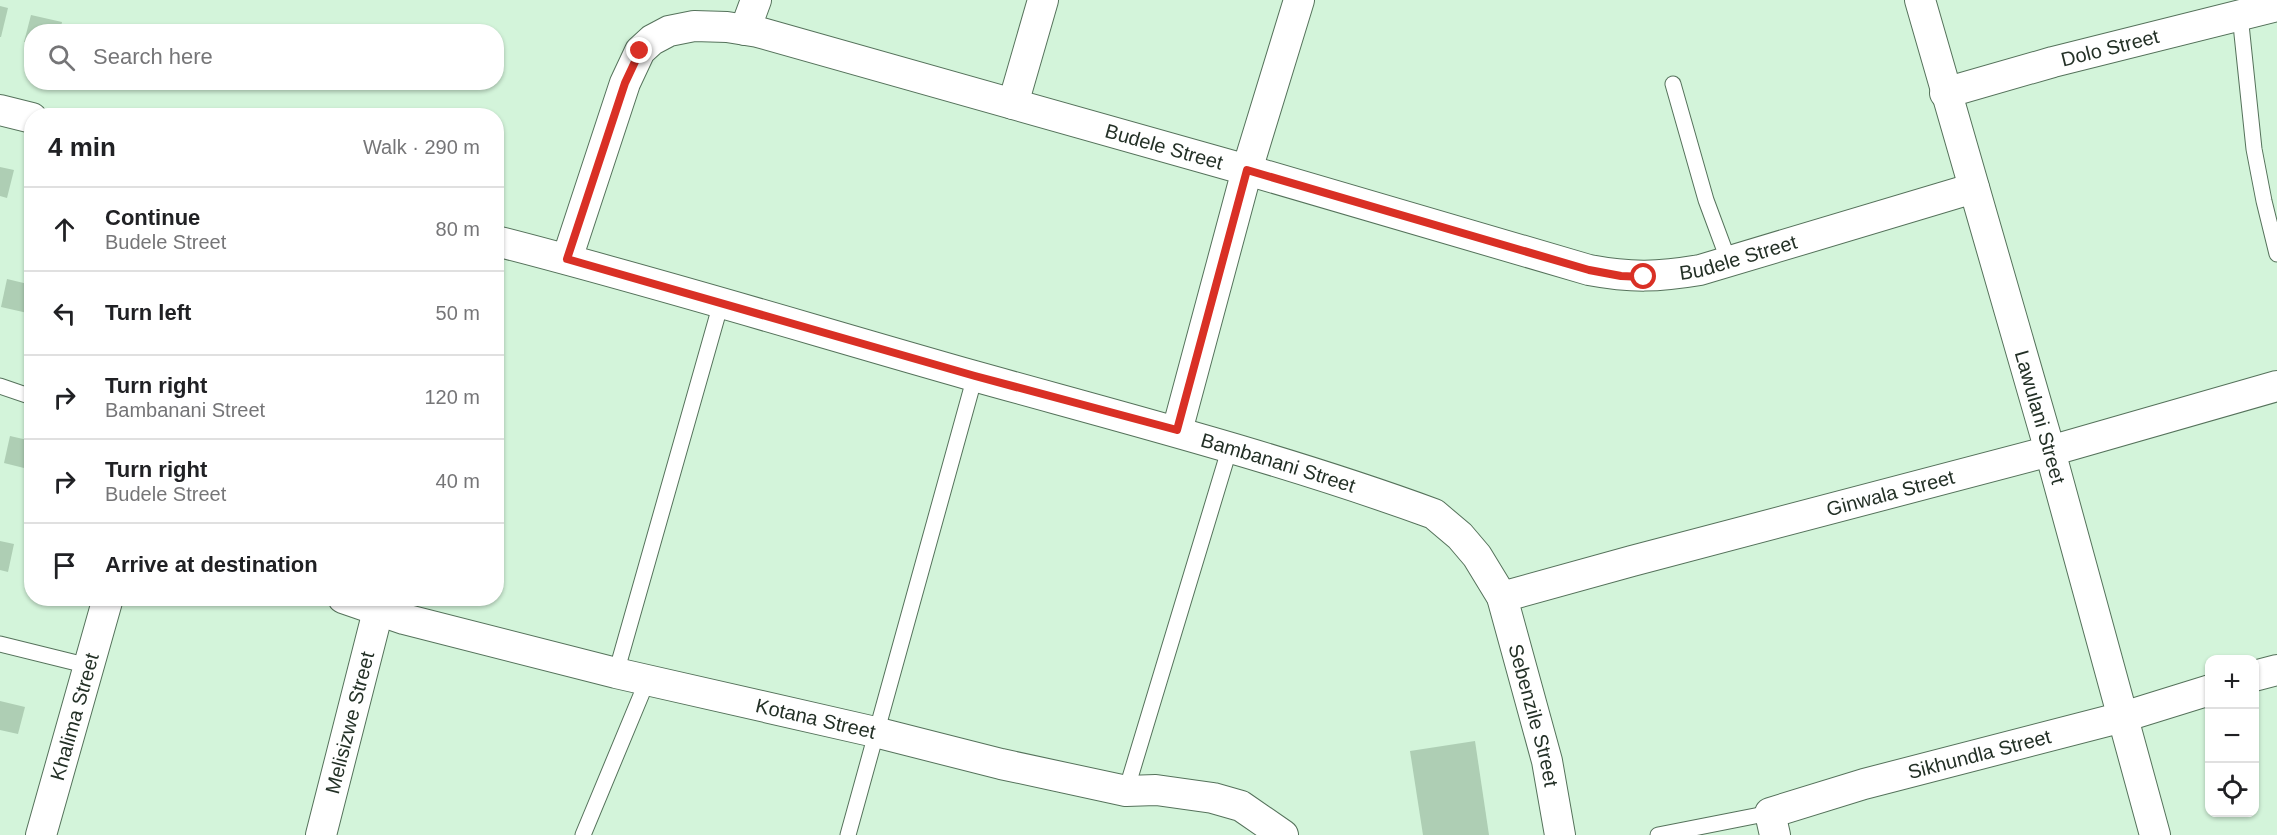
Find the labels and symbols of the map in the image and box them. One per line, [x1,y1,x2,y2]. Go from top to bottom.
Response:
street label: Dolo Street [2059,25,2162,71]
route end [626,37,652,63]
street label: Budele Street [1103,120,1226,174]
street label: Budele Street [1678,231,1800,284]
route start [1630,263,1656,289]
street label: Lawulani Street [2011,348,2070,487]
street label: Bambanani Street [1198,429,1359,497]
street label: Ginwala Street [1824,466,1957,520]
street label: Sebenzile Street [1504,641,1562,789]
street label: Melisizwe Street [321,649,378,796]
street label: Khalima Street [46,650,103,783]
street label: Kotana Street [754,694,878,743]
street label: Sikhundla Street [1905,725,2054,783]

